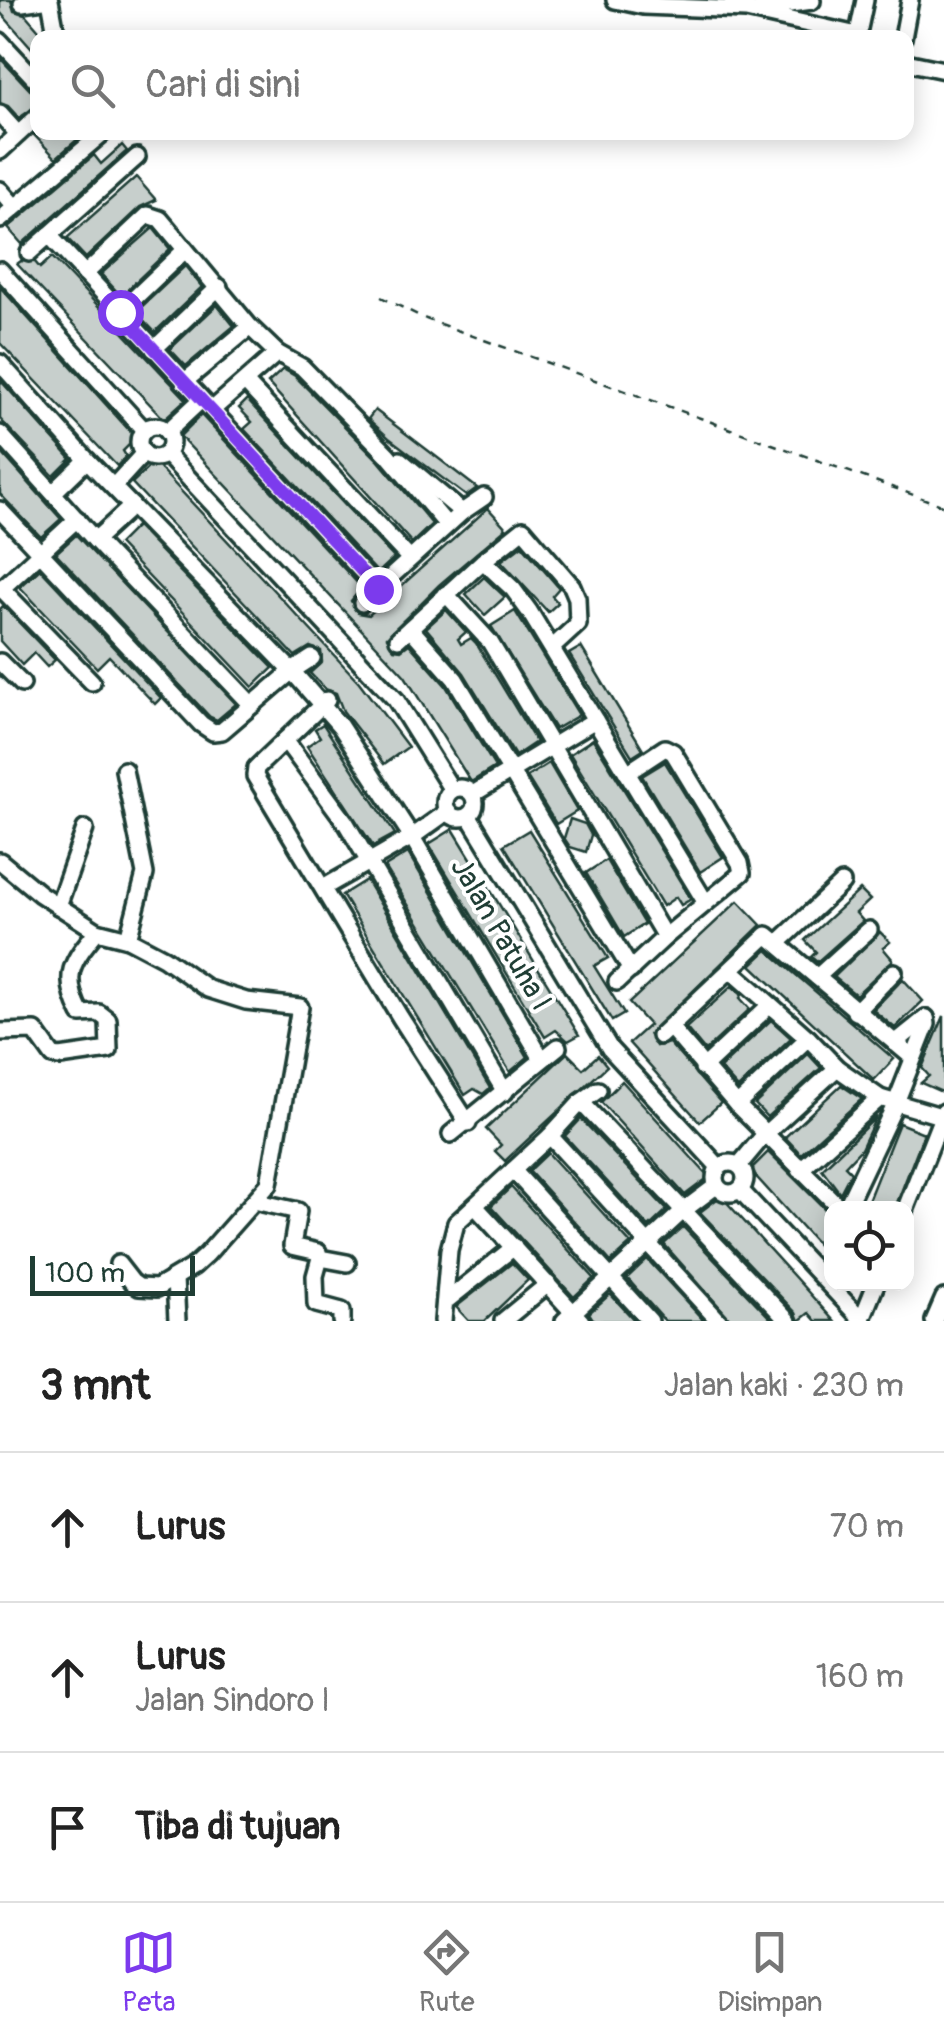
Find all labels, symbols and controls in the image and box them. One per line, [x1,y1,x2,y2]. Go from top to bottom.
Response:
search box [30,30,914,140]
icon: search [65,58,120,113]
text: Cari di sini [145,61,300,109]
route start [98,290,144,336]
route end [356,567,402,613]
street label: Jalan Patuha I [442,851,560,1017]
map controls [824,1201,914,1291]
button: locate [824,1201,914,1291]
scale bar [30,1251,195,1296]
text: 100 m [45,1256,125,1291]
text: 3 mnt [40,1360,150,1412]
text: Jalan kaki · 230 m [664,1366,904,1406]
icon: ahead [40,1500,95,1555]
text: Lurus [135,1503,225,1551]
text: 70 m [830,1507,904,1547]
text: Lurus [135,1633,225,1681]
icon: ahead [40,1650,95,1705]
text: 160 m [816,1657,904,1697]
text: Jalan Sindoro I [135,1681,330,1721]
icon: arrive [40,1800,95,1855]
text: Tiba di tujuan [135,1803,341,1851]
tab: Peta [121,1925,176,2020]
tab: Rute [419,1925,474,2020]
tab: Disimpan [717,1925,823,2020]

